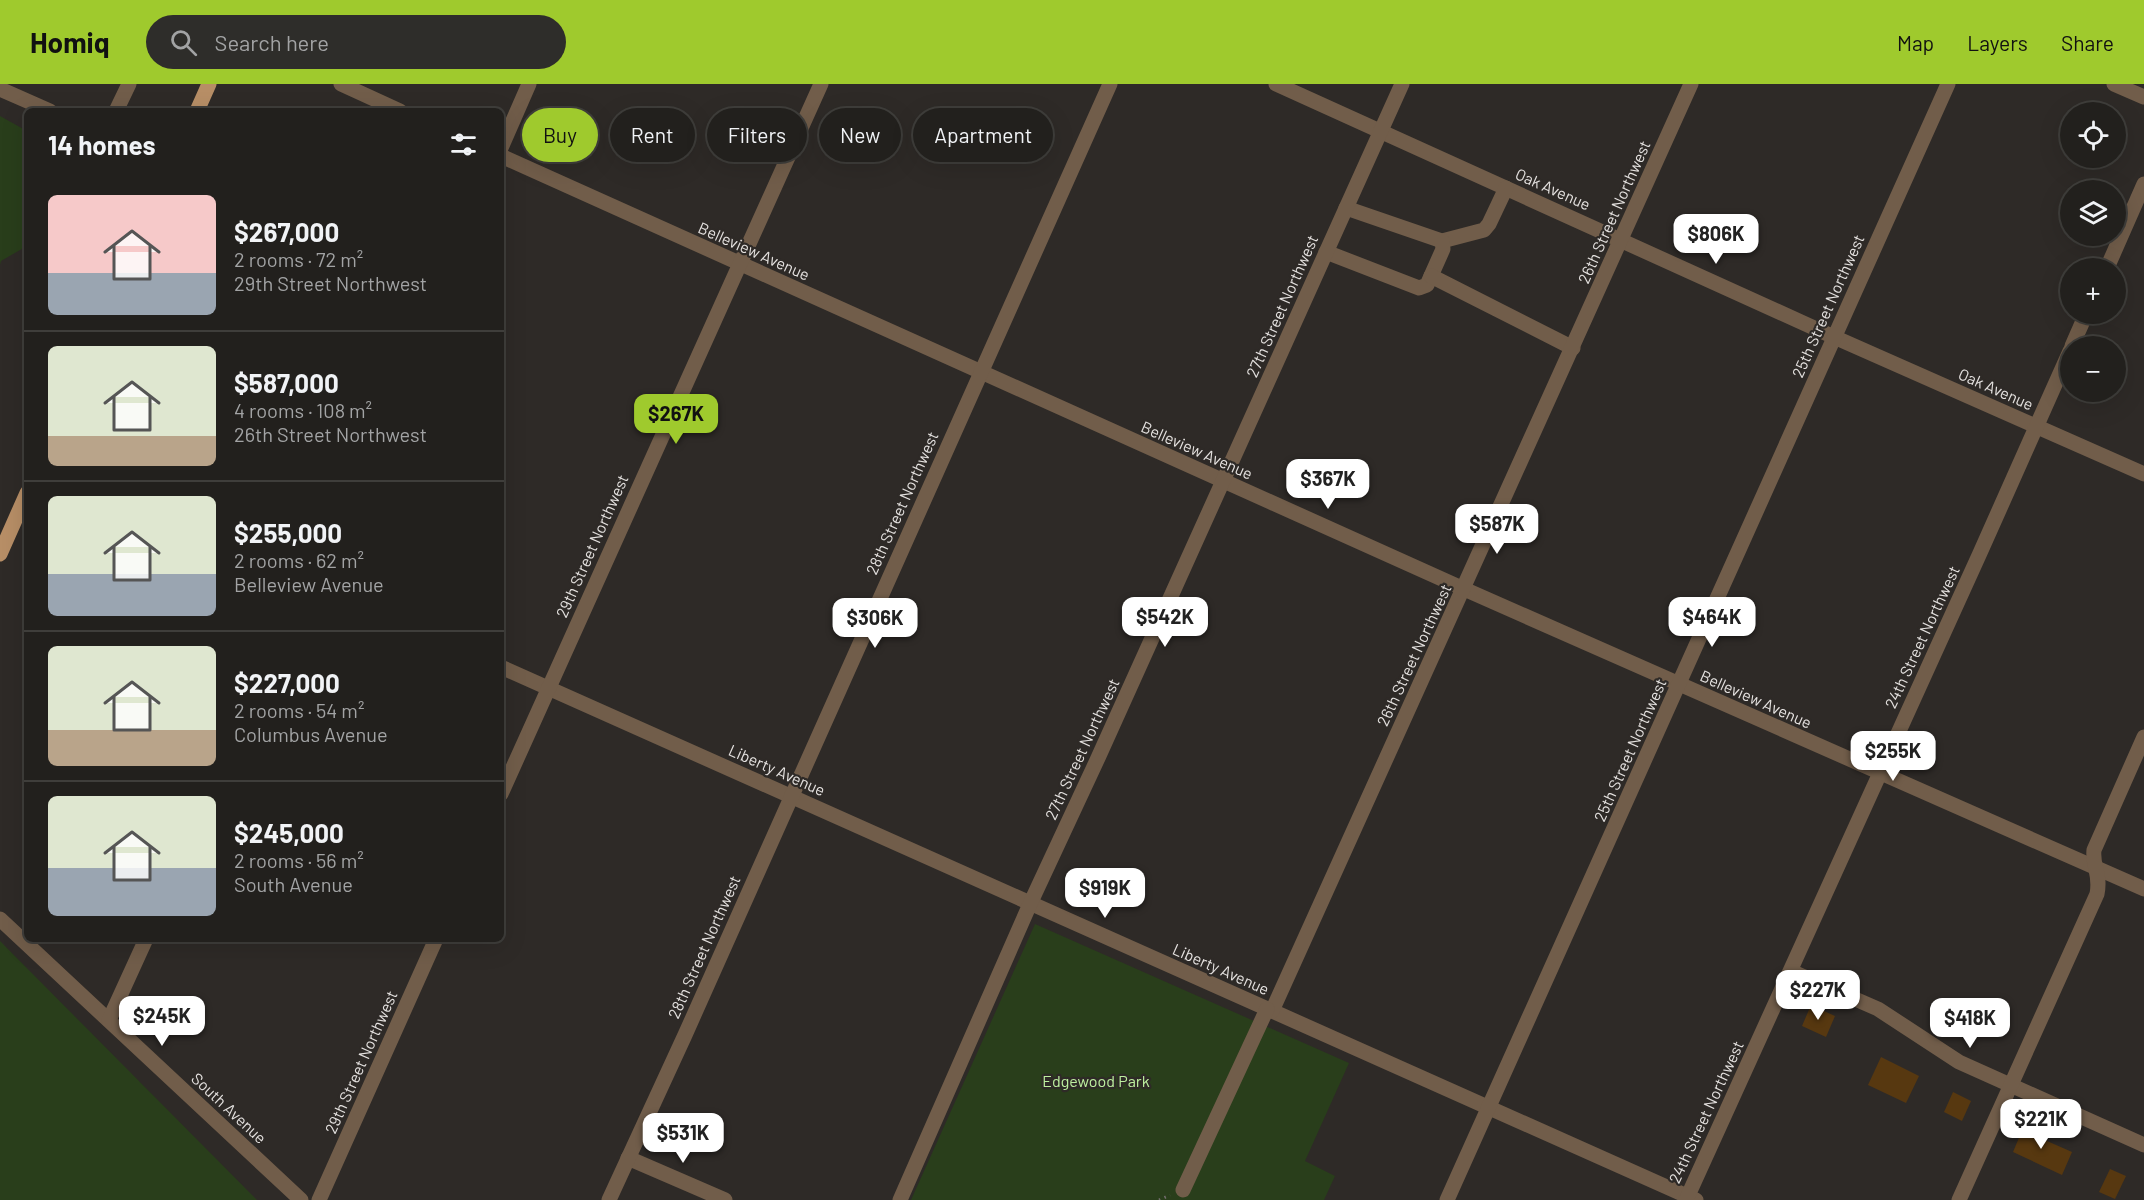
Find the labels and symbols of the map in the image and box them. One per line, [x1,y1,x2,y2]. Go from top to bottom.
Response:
street label: 26th Street Northwest [1573,137,1654,286]
street label: Oak Avenue [1513,164,1594,214]
pin: $806K [1674,214,1758,265]
street label: Belleview Avenue [696,217,813,284]
street label: 25th Street Northwest [1787,231,1868,380]
street label: 27th Street Northwest [1242,232,1321,380]
street label: Oak Avenue [1956,364,2037,414]
pin: $267K [634,394,718,445]
street label: Belleview Avenue [1139,416,1256,483]
street label: 28th Street Northwest [861,428,942,577]
pin: $367K [1286,459,1370,510]
street label: 29th Street Northwest [551,471,632,620]
pin: $587K [1455,504,1539,555]
street label: 24th Street Northwest [1880,563,1963,711]
street label: 26th Street Northwest [1372,581,1455,729]
pin: $542K [1123,597,1207,648]
pin: $464K [1670,597,1754,648]
pin: $306K [833,598,917,649]
street label: Belleview Avenue [1698,665,1815,732]
street label: 27th Street Northwest [1040,675,1123,822]
street label: 25th Street Northwest [1589,675,1670,824]
pin: $255K [1851,731,1935,782]
street label: Liberty Avenue [726,740,828,799]
pin: $919K [1063,868,1147,919]
street label: 28th Street Northwest [663,872,744,1021]
street label: Liberty Avenue [1170,939,1272,998]
pin: $227K [1776,970,1860,1021]
street label: 29th Street Northwest [320,987,401,1136]
pin: $245K [120,996,204,1047]
pin: $418K [1928,998,2012,1049]
street label: 24th Street Northwest [1664,1038,1747,1186]
street label: South Avenue [188,1068,271,1147]
park label: Edgewood Park [1042,1071,1150,1090]
pin: $221K [1999,1099,2083,1150]
pin: $531K [641,1113,725,1164]

